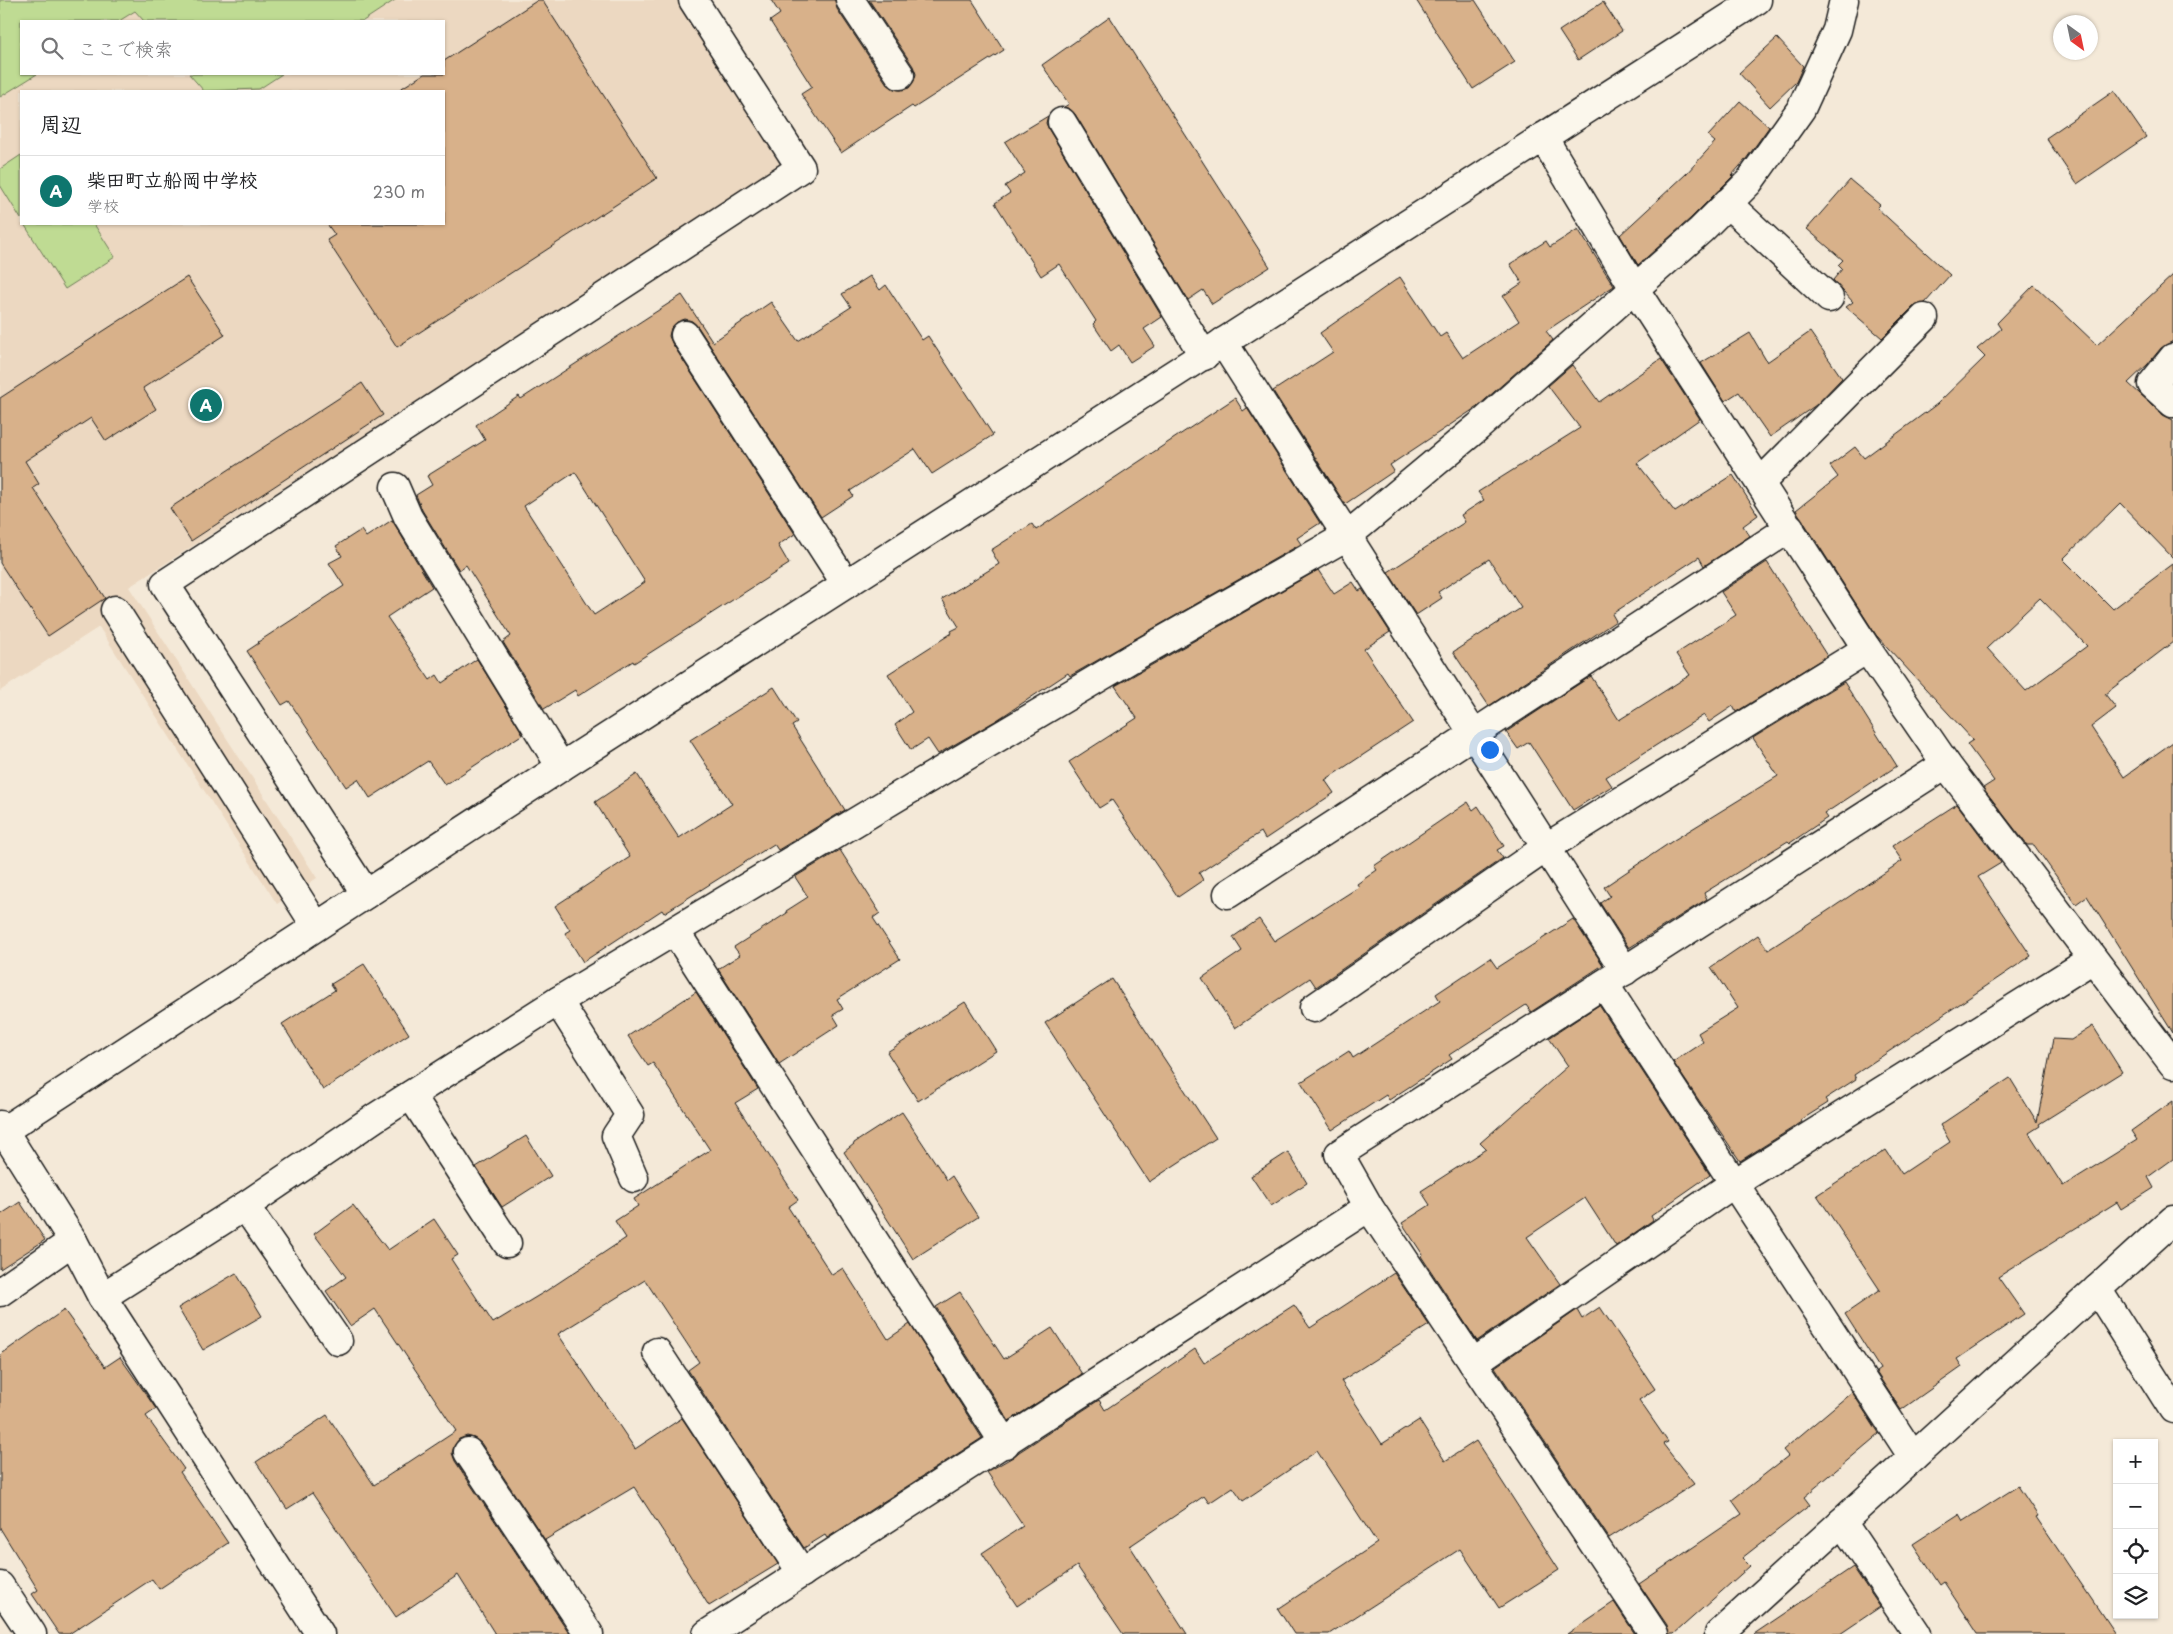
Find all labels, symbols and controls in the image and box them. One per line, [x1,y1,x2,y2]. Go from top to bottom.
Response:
north arrow [2053,15,2098,60]
search box [20,20,445,75]
icon: search [38,34,66,62]
text: ここで検索 [78,34,173,62]
text: 周辺 [40,107,82,139]
text: 柴田町立船岡中学校 [87,165,258,193]
text: A [50,179,62,203]
text: 230 m [373,179,425,203]
text: 学校 [87,193,119,217]
pin: A [190,386,222,424]
your location [1477,737,1503,763]
map controls [2113,1439,2158,1619]
button: + [2113,1439,2158,1484]
button: − [2113,1484,2158,1529]
button: locate [2113,1529,2158,1574]
button: layers [2113,1574,2158,1619]

